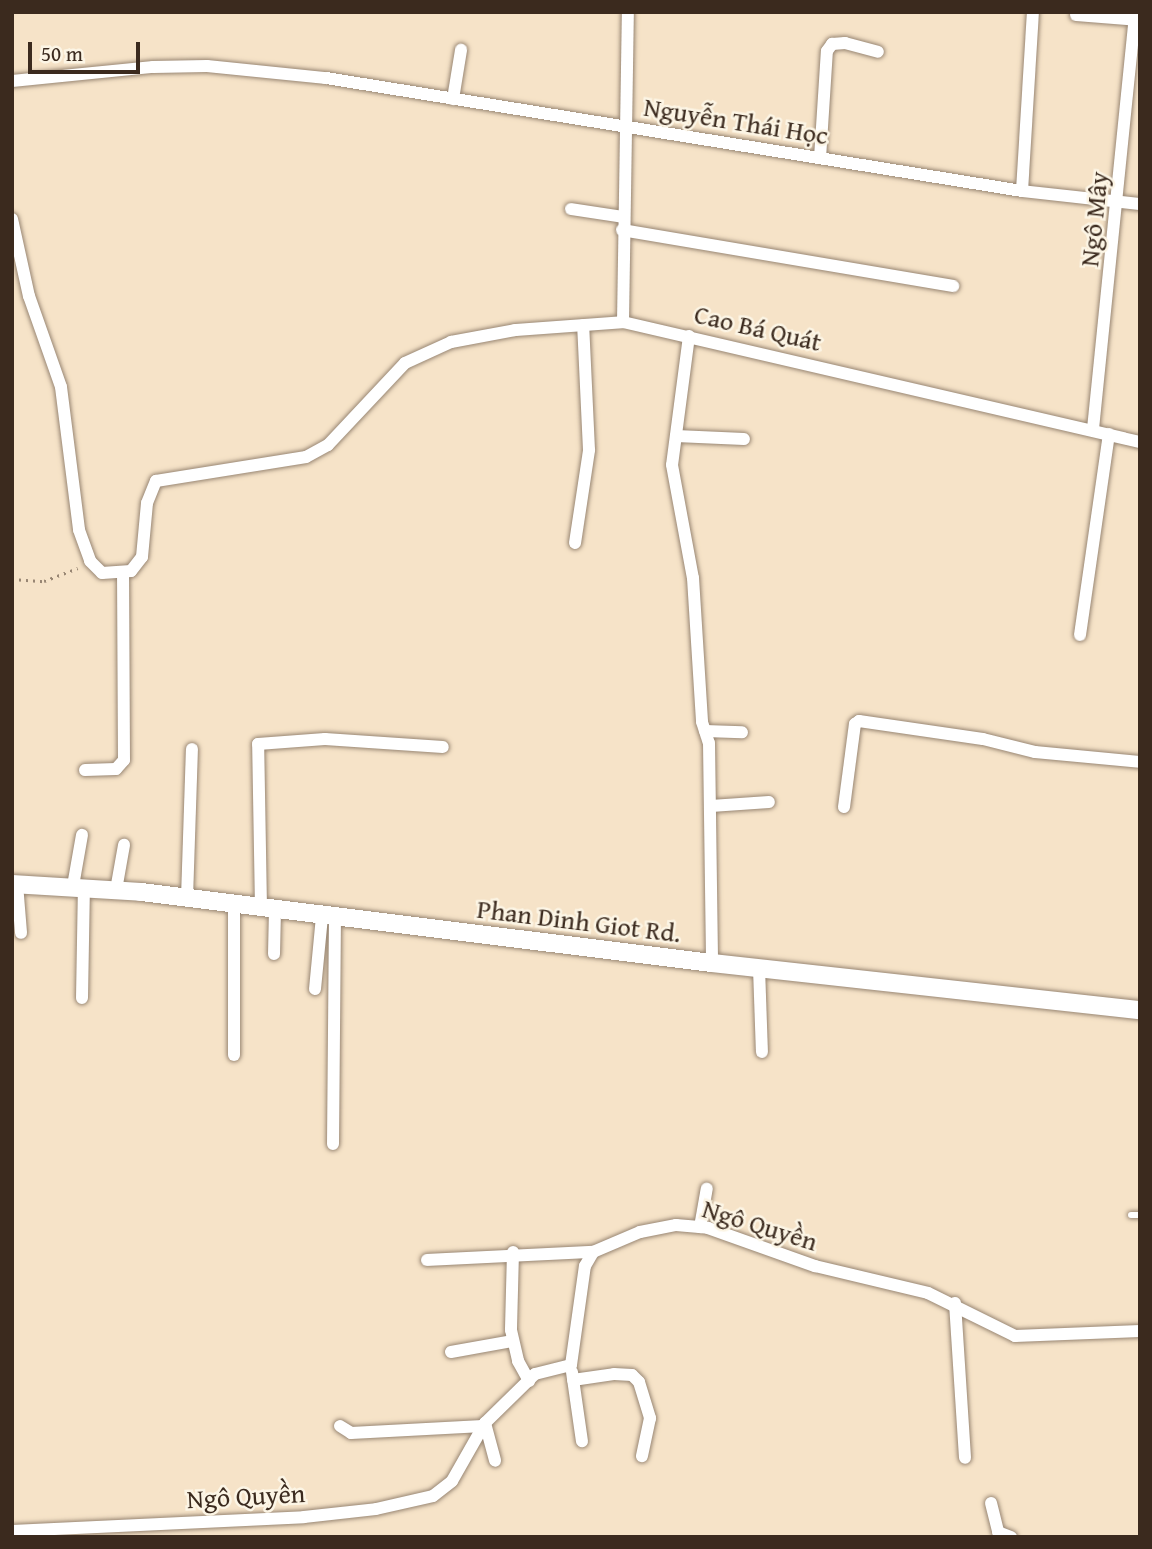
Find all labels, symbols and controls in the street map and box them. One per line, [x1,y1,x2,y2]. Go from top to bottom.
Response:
scale bar [32,28,144,72]
text: 50 m [41,38,83,69]
street label: Nguyễn Thái Học [642,91,830,151]
street label: Ngô Mây [1073,170,1115,268]
street label: Cao Bá Quát [691,298,825,358]
street label: Phan Dinh Giot Rd. [475,893,683,949]
street label: Ngô Quyền [699,1193,821,1257]
street label: Ngô Quyền [186,1477,306,1515]

